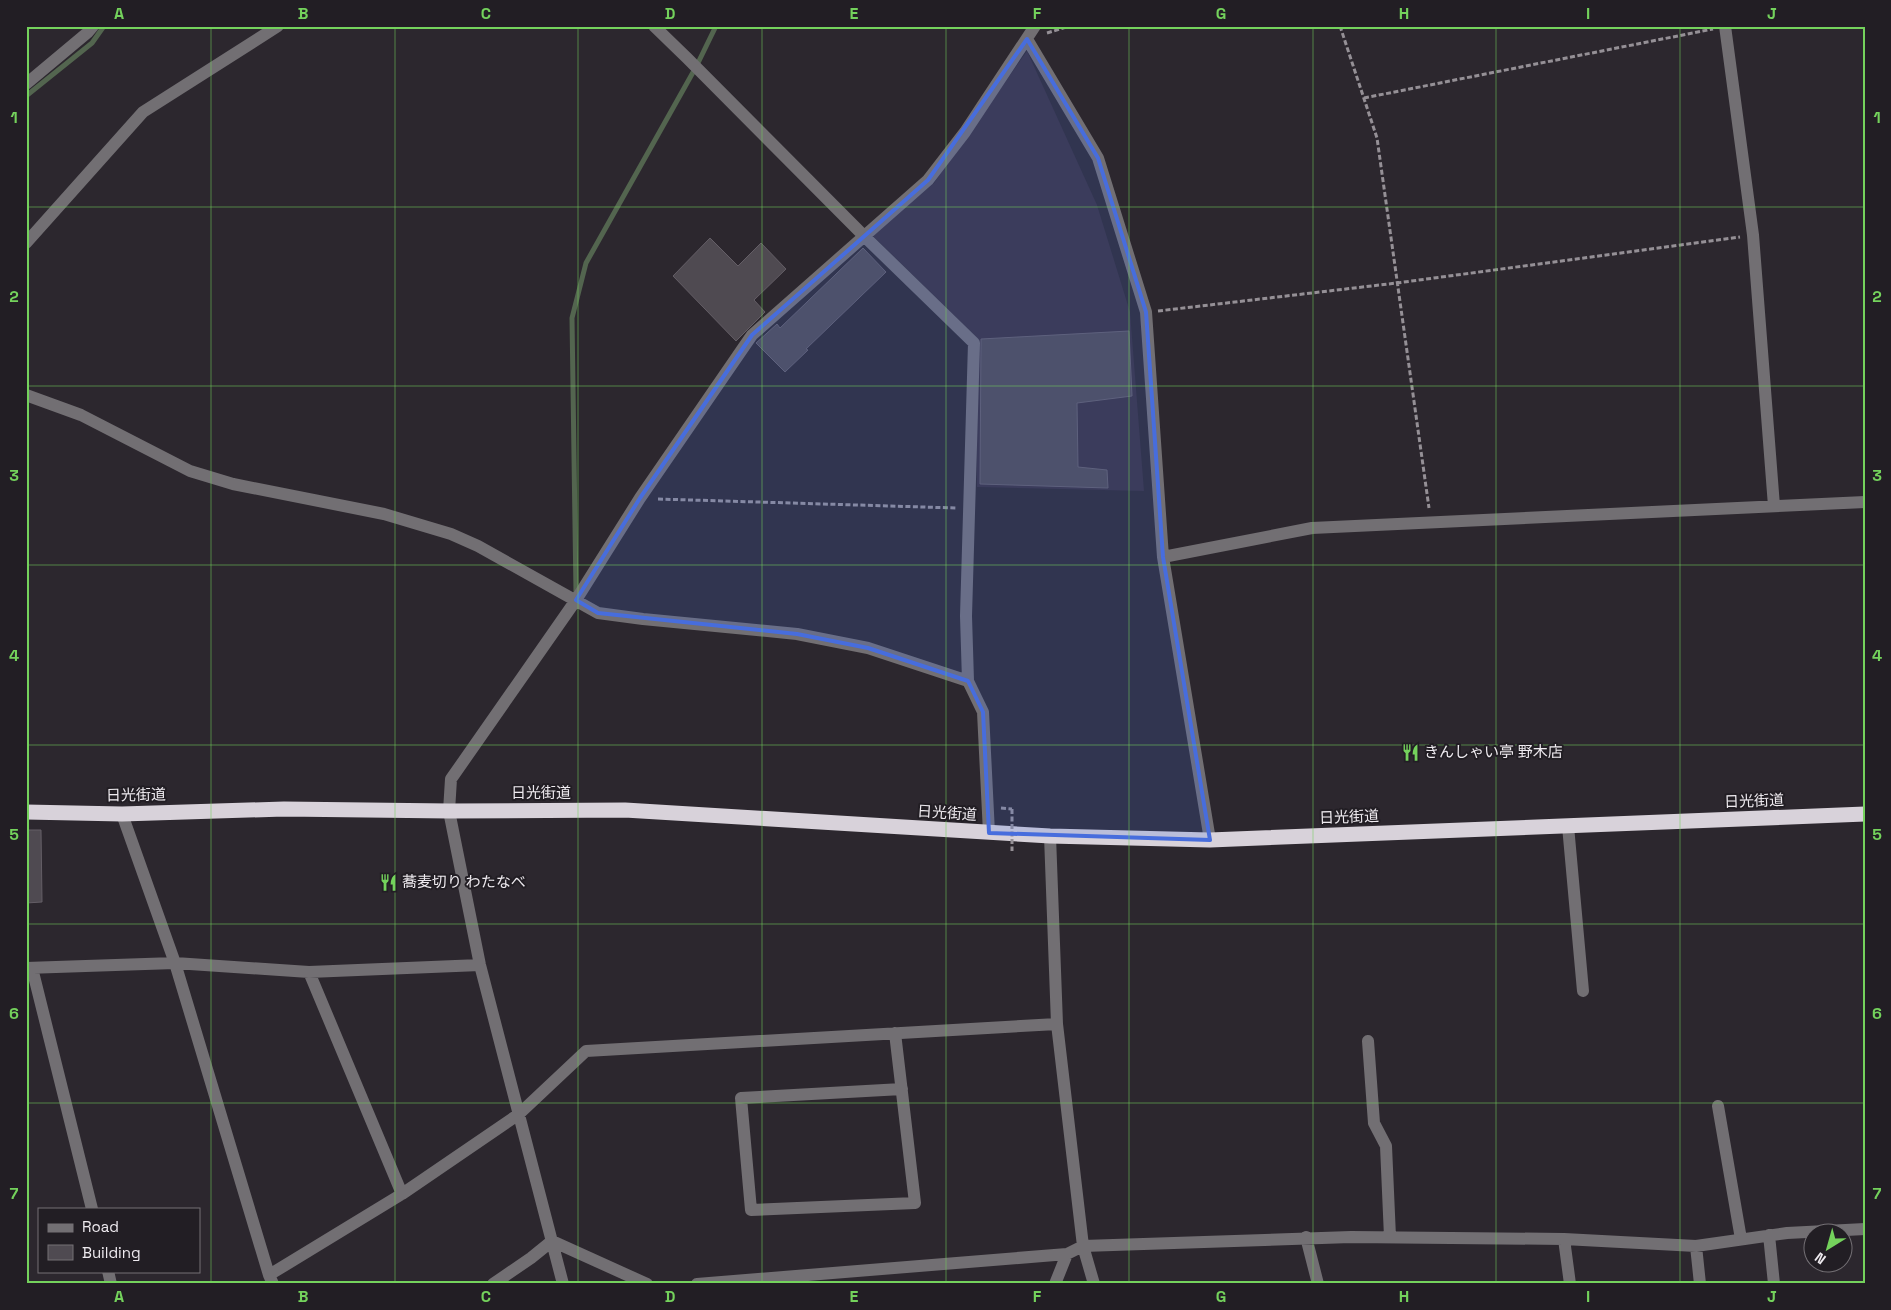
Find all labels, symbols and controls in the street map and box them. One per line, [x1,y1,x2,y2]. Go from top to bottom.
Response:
text: A [114,3,124,24]
text: B [298,3,308,24]
text: C [481,3,491,24]
text: D [665,3,675,24]
text: E [850,3,859,24]
text: F [1033,3,1042,24]
text: G [1216,3,1226,24]
text: H [1399,3,1409,24]
text: I [1586,3,1590,24]
text: J [1767,3,1777,24]
text: 1 [10,107,18,128]
text: 1 [1873,107,1881,128]
text: 2 [9,286,19,307]
text: 2 [1872,286,1882,307]
text: 3 [9,465,19,486]
text: 3 [1872,465,1882,486]
text: 4 [9,645,19,666]
text: 4 [1872,645,1882,666]
restaurant icon: きんしゃい亭 野木店 [1400,742,1420,762]
place label: きんしゃい亭 野木店 [1424,742,1563,761]
street label: 日光街道 [511,783,571,802]
street label: 日光街道 [106,784,166,805]
street label: 日光街道 [1724,790,1784,811]
street label: 日光街道 [916,801,978,824]
street label: 日光街道 [1319,806,1379,827]
text: 5 [9,824,19,845]
text: 5 [1872,824,1882,845]
restaurant icon: 蕎麦切り わたなべ [378,872,398,892]
place label: 蕎麦切り わたなべ [402,872,526,891]
text: 6 [9,1003,19,1024]
text: 6 [1872,1003,1882,1024]
text: 7 [10,1183,19,1204]
text: 7 [1873,1183,1882,1204]
legend [38,1208,200,1272]
text: Road [82,1217,119,1236]
north arrow [1804,1222,1854,1272]
text: Building [82,1243,141,1262]
text: N [1811,1248,1829,1268]
text: A [114,1286,124,1307]
text: B [298,1286,308,1307]
text: C [481,1286,491,1307]
text: D [665,1286,675,1307]
text: E [850,1286,859,1307]
text: F [1033,1286,1042,1307]
text: G [1216,1286,1226,1307]
text: H [1399,1286,1409,1307]
text: I [1586,1286,1590,1307]
text: J [1767,1286,1777,1307]

